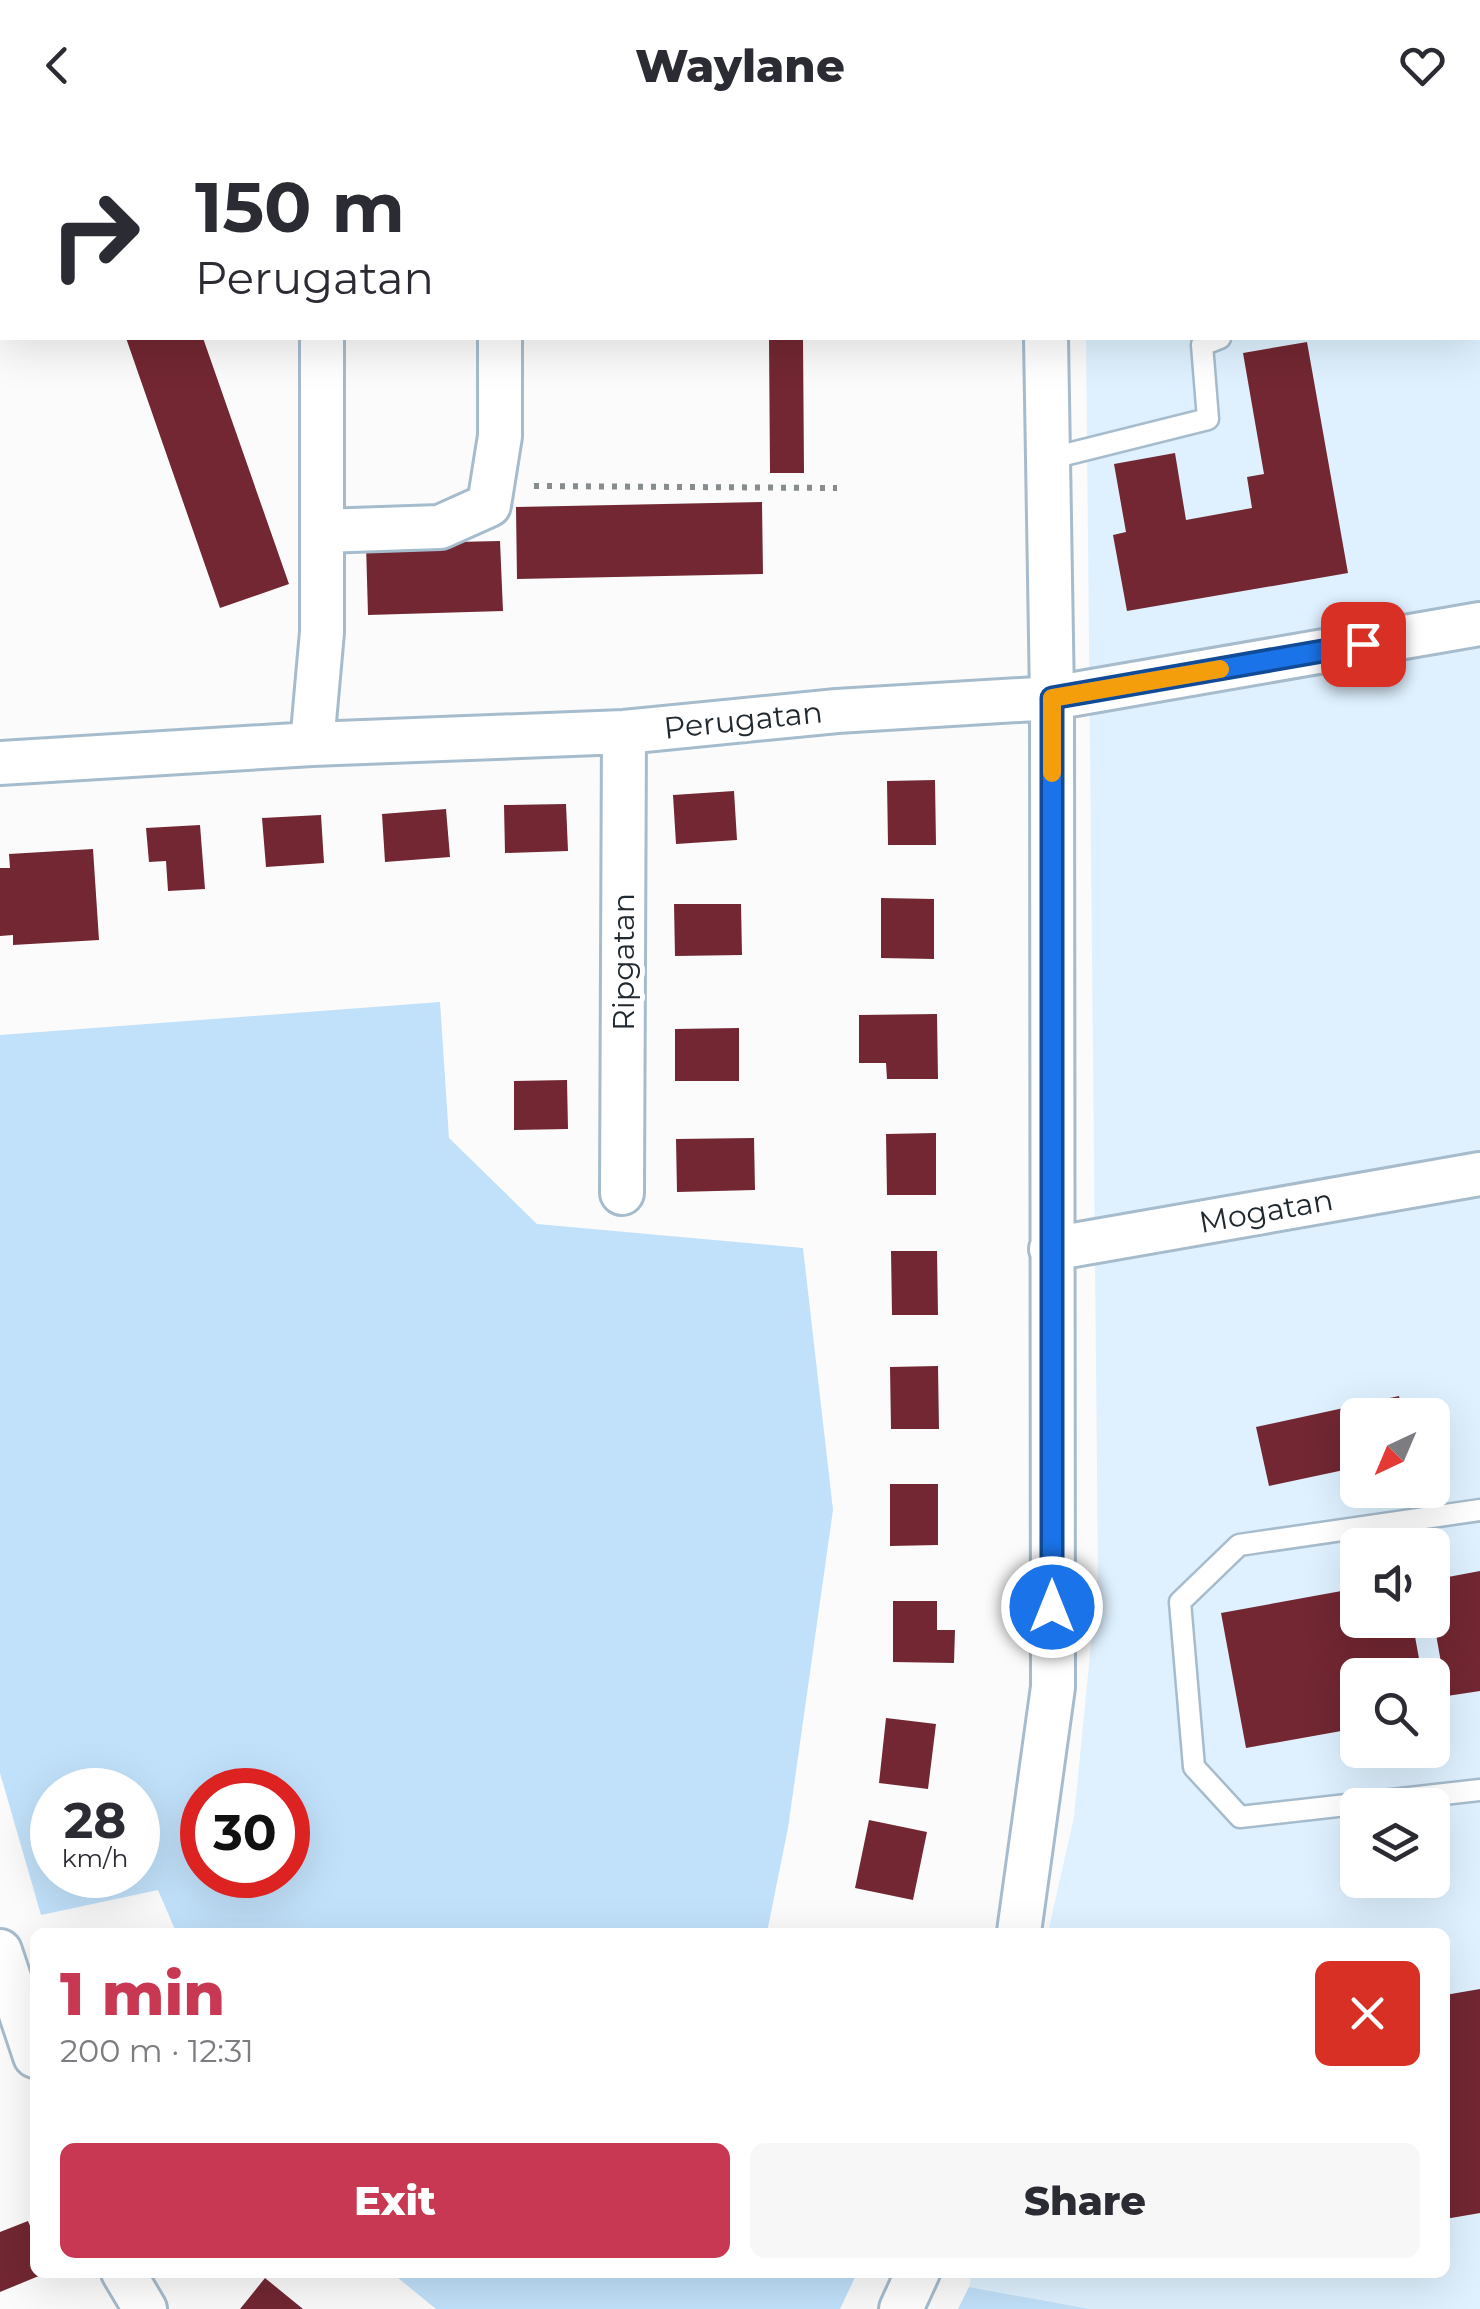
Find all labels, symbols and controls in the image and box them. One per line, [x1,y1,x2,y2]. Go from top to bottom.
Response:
icon: back [30,38,85,93]
text: Waylane [635,38,845,93]
icon: heart [1395,38,1450,93]
text: 150 m [195,164,405,250]
icon: right [30,170,160,300]
text: Perugatan [195,250,434,305]
pin [1321,602,1406,687]
icon: arrive [1336,617,1391,672]
street label: Perugatan [662,693,824,747]
street label: Ripgatan [605,893,642,1031]
street label: Mogatan [1196,1181,1336,1241]
north arrow [1340,1398,1450,1508]
map controls [1340,1398,1450,1898]
button: sound [1340,1528,1450,1638]
position arrow [1000,1555,1104,1659]
button: search [1340,1658,1450,1768]
speed limit sign: 30 [180,1768,310,1898]
button: layers [1340,1788,1450,1898]
text: 28 [64,1790,126,1851]
text: km/h [62,1843,128,1873]
text: 1 min [60,1957,225,2030]
button: close [1315,1961,1420,2066]
text: 200 m · 12:31 [60,2031,254,2070]
button: Exit [60,2143,730,2258]
button: Share [750,2143,1420,2258]

